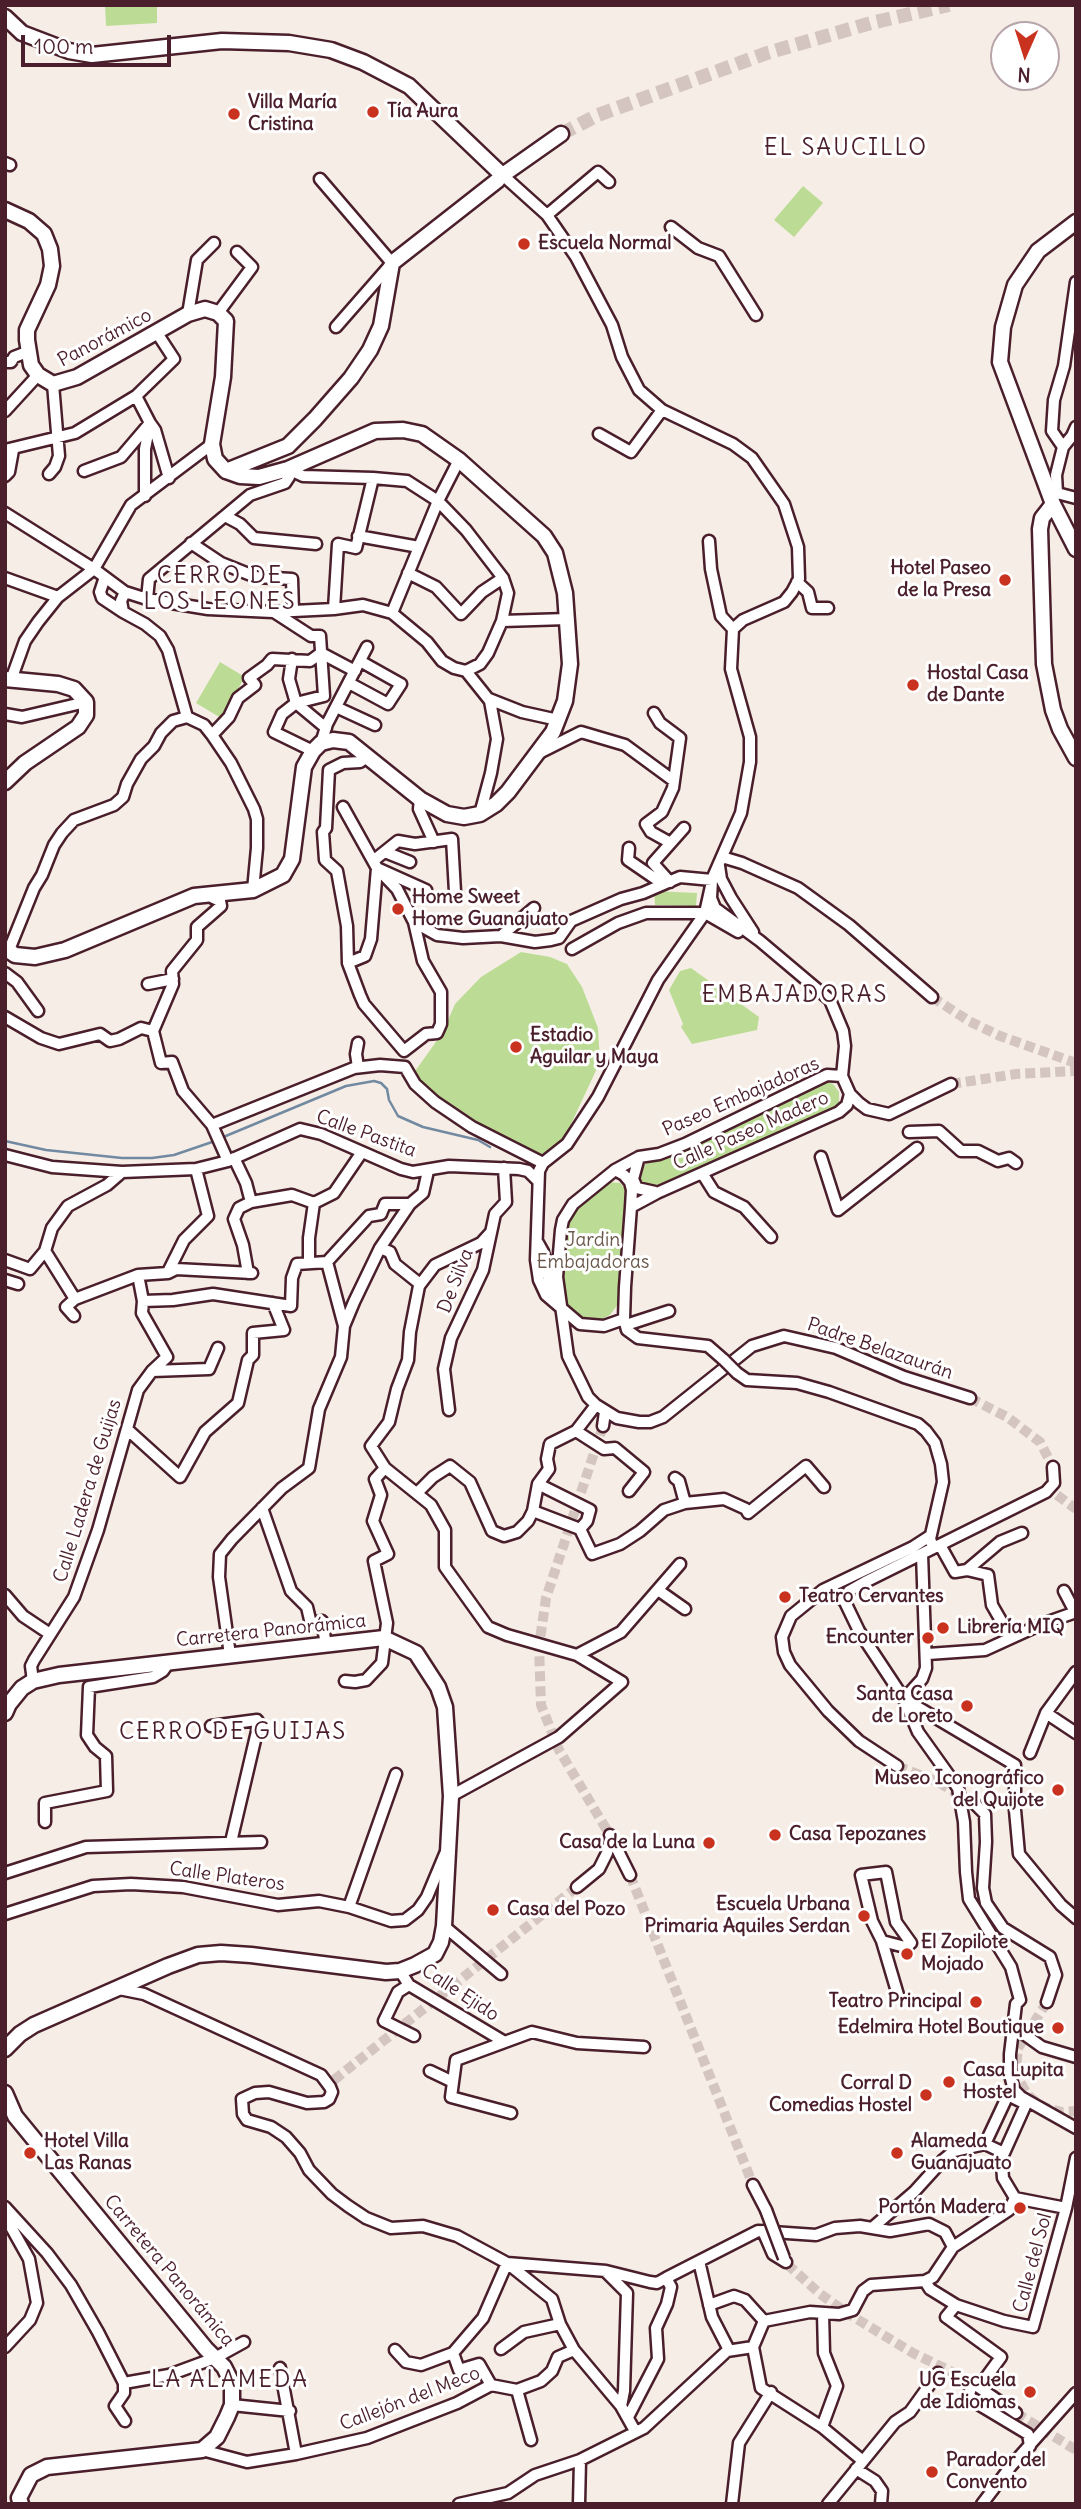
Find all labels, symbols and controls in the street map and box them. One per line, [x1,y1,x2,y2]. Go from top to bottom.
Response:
scale bar [24,21,175,65]
north arrow [990,21,1060,91]
text: 100 m [34,33,93,60]
text: N [1017,63,1031,87]
place label: Villa María Cristina [248,92,337,136]
place label: Tía Aura [387,101,458,123]
marker: Tía Aura [365,104,381,120]
marker: Villa María Cristina [226,106,242,122]
district label: EL SAUCILLO [765,134,927,162]
place label: Escuela Normal [538,233,672,255]
marker: Escuela Normal [516,236,532,252]
street label: Panorámico [54,304,156,372]
place label: Hotel Paseo de la Presa [890,558,991,602]
district label: CERRO DE LOS LEONES [145,562,295,616]
marker: Hotel Paseo de la Presa [997,572,1013,588]
place label: Hostal Casa de Dante [927,663,1029,707]
marker: Hostal Casa de Dante [905,677,921,693]
place label: Home Sweet Home Guanajuato [412,887,568,931]
marker: Home Sweet Home Guanajuato [390,901,406,917]
district label: EMBAJADORAS [703,981,887,1009]
place label: Estadio Aguilar y Maya [530,1025,659,1069]
marker: Estadio Aguilar y Maya [508,1039,524,1055]
street label: Paseo Embajadoras [659,1052,823,1142]
street label: Calle Paseo Madero [670,1086,832,1176]
street label: Calle Pastita [313,1105,419,1163]
park label: Jardin Embajadoras [537,1230,649,1274]
street label: De Silva [433,1246,479,1316]
street label: Padre Belazaurán [804,1313,956,1385]
street label: Calle Ladera de Guijas [49,1397,127,1585]
place label: Teatro Cervantes [799,1586,944,1608]
marker: Teatro Cervantes [777,1589,793,1605]
street label: Carretera Panorámica [175,1610,367,1652]
place label: Librería MIQ [957,1617,1065,1639]
marker: Librería MIQ [935,1620,951,1636]
place label: Encounter [826,1627,914,1649]
marker: Encounter [920,1630,936,1646]
place label: Santa Casa de Loreto [856,1684,953,1728]
marker: Santa Casa de Loreto [959,1698,975,1714]
district label: CERRO DE GUIJAS [121,1718,345,1746]
place label: Museo Iconográfico del Quijote [874,1768,1044,1812]
marker: Museo Iconográfico del Quijote [1050,1782,1066,1798]
place label: Casa Tepozanes [789,1824,926,1846]
marker: Casa Tepozanes [767,1827,783,1843]
place label: Casa de la Luna [559,1832,695,1854]
marker: Casa de la Luna [701,1835,717,1851]
street label: Calle Plateros [168,1858,286,1896]
place label: Escuela Urbana Primaria Aquiles Serdan [645,1894,850,1938]
place label: Casa del Pozo [507,1899,625,1921]
marker: Casa del Pozo [485,1902,501,1918]
marker: Escuela Urbana Primaria Aquiles Serdan [856,1908,872,1924]
place label: El Zopilote Mojado [921,1932,1008,1976]
marker: El Zopilote Mojado [899,1946,915,1962]
street label: Calle Ejido [417,1959,503,2027]
place label: Teatro Principal [829,1991,962,2013]
marker: Teatro Principal [968,1994,984,2010]
place label: Edelmira Hotel Boutique [838,2017,1044,2039]
marker: Edelmira Hotel Boutique [1050,2020,1066,2036]
place label: Casa Lupita Hostel [963,2060,1064,2104]
place label: Corral D Comedias Hostel [769,2073,912,2117]
marker: Casa Lupita Hostel [941,2074,957,2090]
marker: Corral D Comedias Hostel [918,2087,934,2103]
place label: Hotel Villa Las Ranas [44,2131,132,2175]
place label: Alameda Guanajuato [911,2131,1012,2175]
marker: Hotel Villa Las Ranas [22,2145,38,2161]
marker: Alameda Guanajuato [889,2145,905,2161]
street label: Carretera Panorámica [99,2191,239,2351]
place label: Portón Madera [878,2197,1006,2219]
marker: Portón Madera [1012,2200,1028,2216]
street label: Calle del Sol [1009,2211,1057,2315]
street label: Callejón del Meco [337,2362,483,2436]
district label: LA ALAMEDA [152,2366,308,2394]
place label: UG Escuela de Idiomas [919,2370,1016,2414]
marker: UG Escuela de Idiomas [1022,2384,1038,2400]
place label: Parador del Convento [946,2450,1046,2494]
marker: Parador del Convento [924,2464,940,2480]

